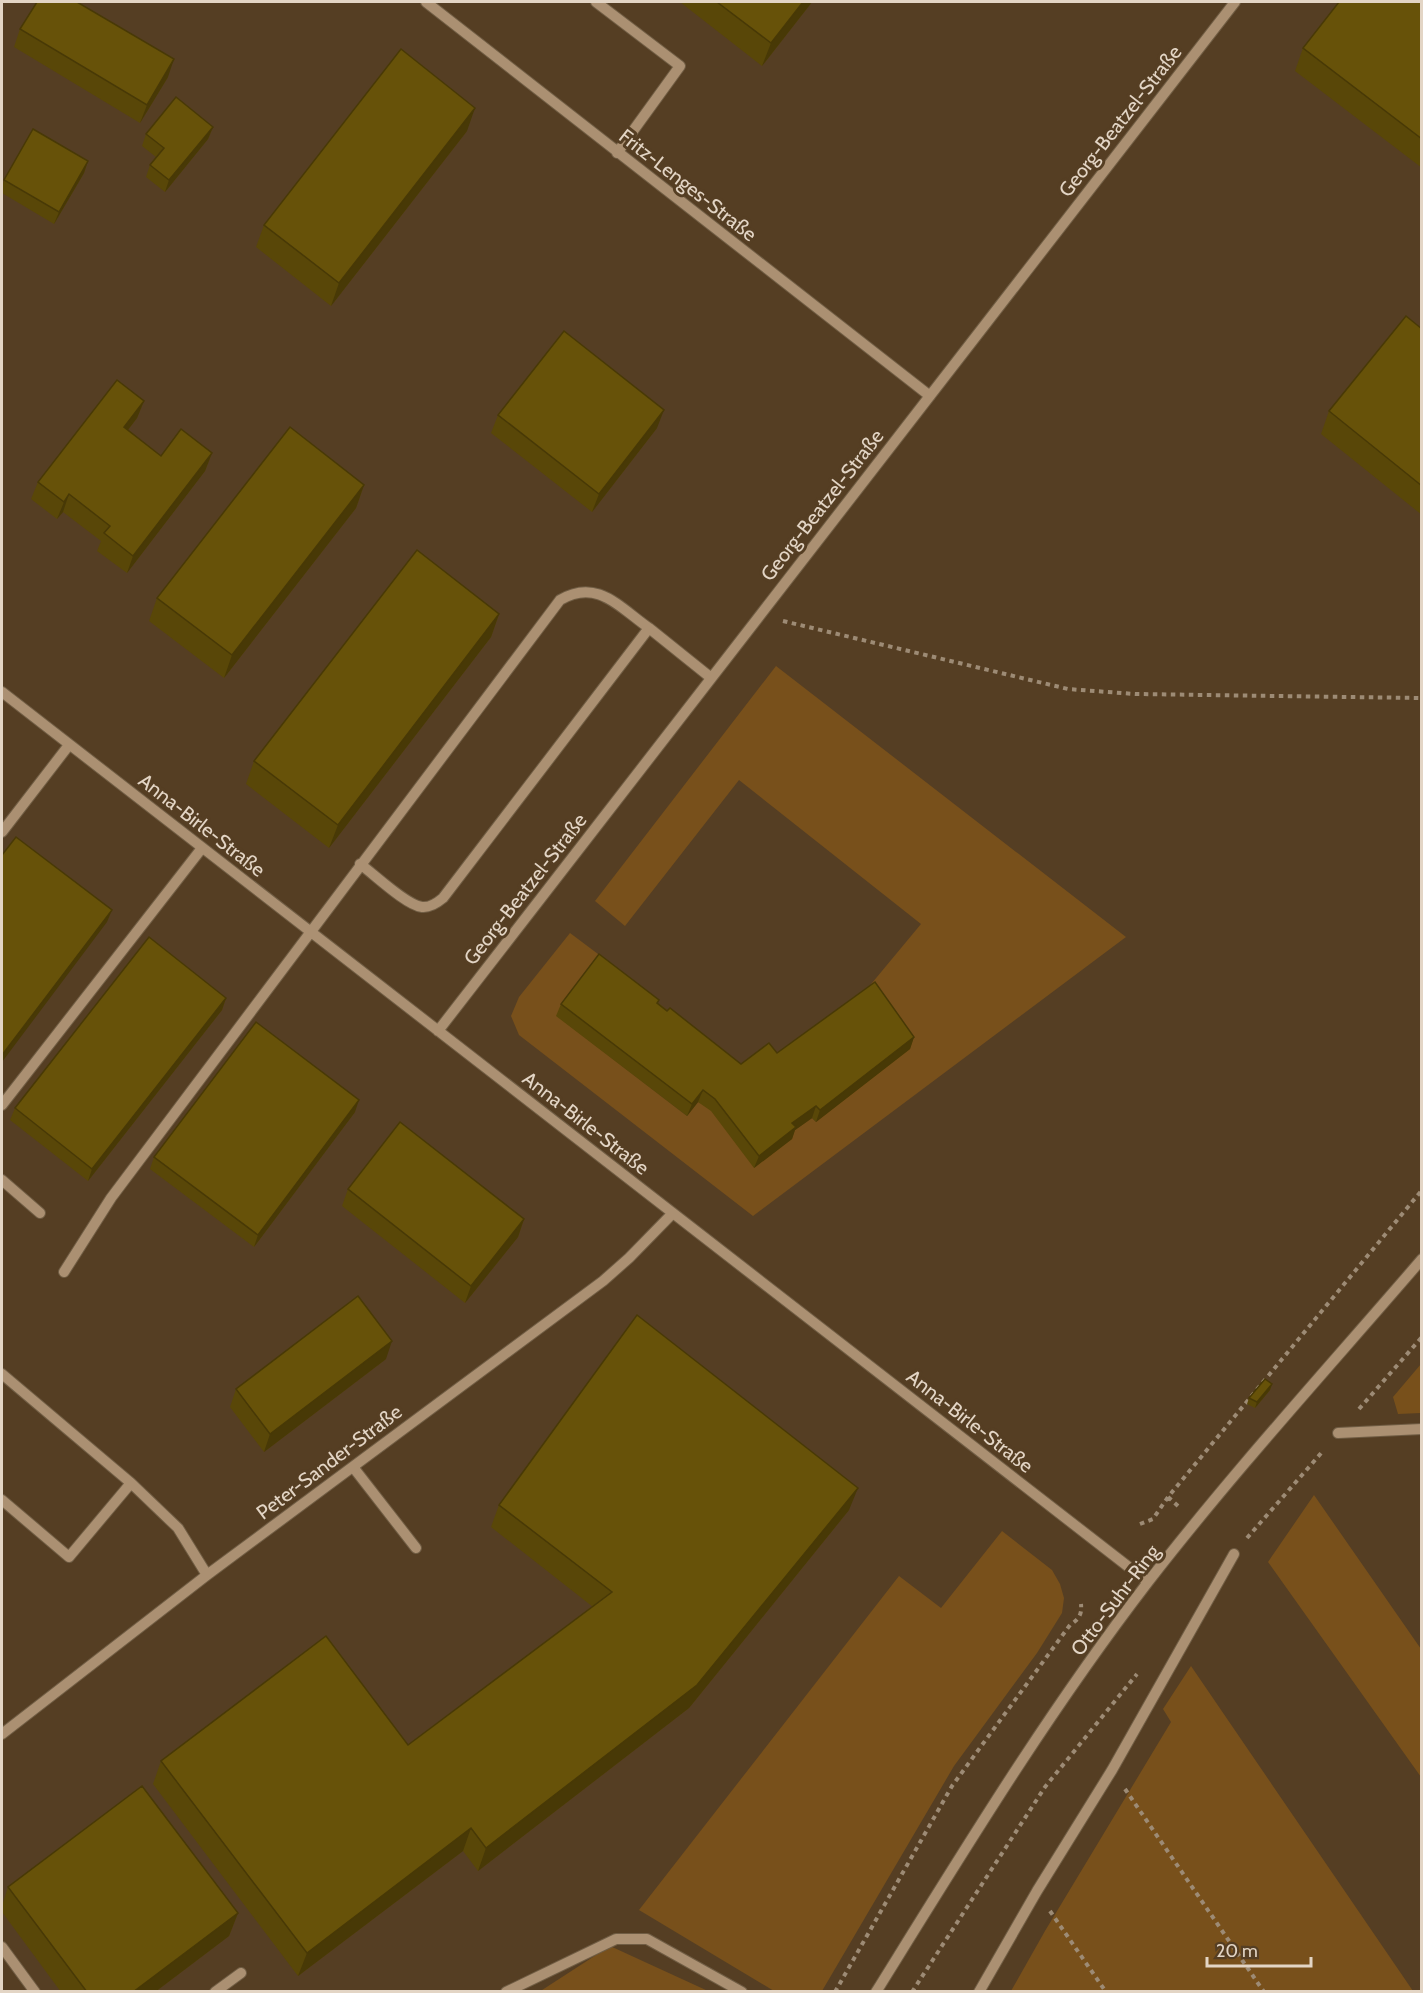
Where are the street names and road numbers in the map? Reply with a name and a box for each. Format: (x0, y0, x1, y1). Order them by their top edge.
street label: Georg-Beatzel-Straße (1053, 41, 1187, 201)
street label: Fritz-Lenges-Straße (614, 124, 762, 246)
street label: Georg-Beatzel-Straße (755, 425, 889, 585)
street label: Anna-Birle-Straße (134, 768, 270, 882)
street label: Georg-Beatzel-Straße (458, 809, 592, 969)
street label: Anna-Birle-Straße (518, 1066, 654, 1180)
street label: Anna-Birle-Straße (902, 1364, 1038, 1478)
street label: Peter-Sander-Straße (252, 1399, 406, 1525)
street label: Otto-Suhr-Ring (1066, 1539, 1165, 1660)

